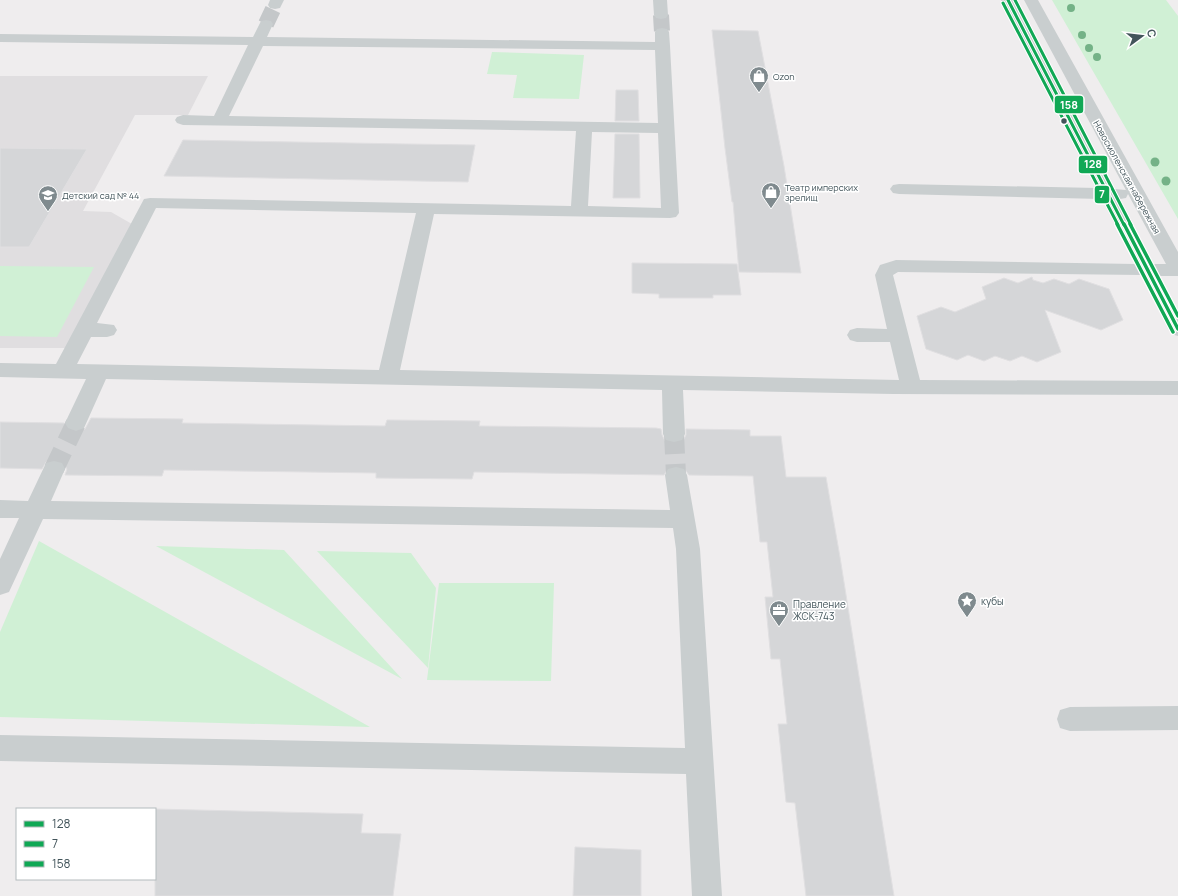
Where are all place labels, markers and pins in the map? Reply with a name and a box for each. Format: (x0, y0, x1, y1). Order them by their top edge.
shop icon: Ozon (748, 65, 770, 93)
place label: Ozon (773, 70, 795, 83)
unlabelled marker (1059, 116, 1069, 126)
shop icon: Театр имперских зрелищ (760, 181, 782, 209)
place label: Театр имперских зрелищ (785, 181, 858, 204)
school or university icon: Детский сад № 44 (37, 184, 59, 212)
place label: Детский сад № 44 (62, 189, 139, 202)
place icon: кубы (956, 590, 978, 618)
place label: кубы (981, 594, 1004, 608)
place label: Правление ЖСК-743 (793, 597, 846, 623)
office icon: Правление ЖСК-743 (768, 599, 790, 627)

